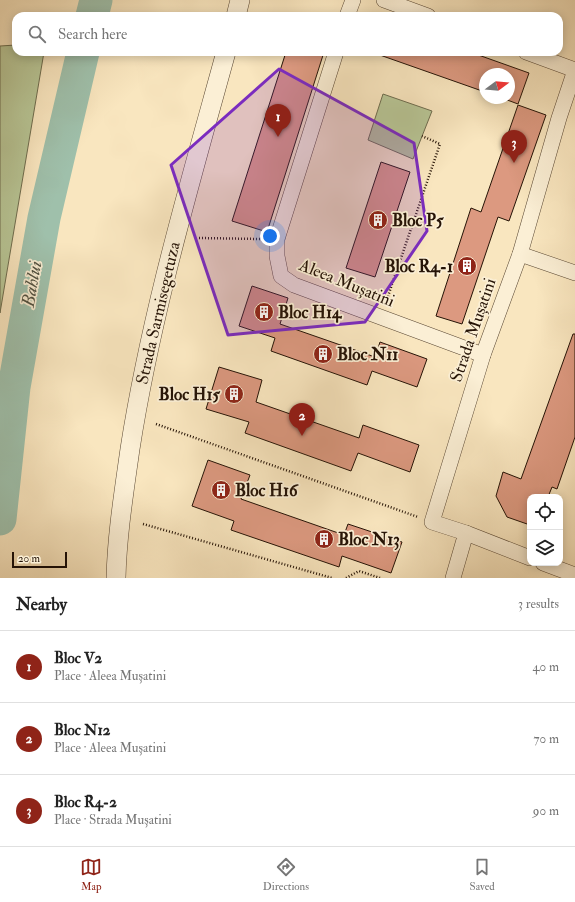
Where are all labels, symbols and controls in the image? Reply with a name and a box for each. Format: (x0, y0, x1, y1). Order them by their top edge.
search box (12, 12, 563, 56)
icon: search (26, 23, 48, 45)
text: Search here (58, 25, 127, 44)
north arrow (479, 68, 515, 104)
pin: 1 (265, 104, 291, 137)
pin: 3 (501, 130, 527, 163)
building icon: Bloc P5 (367, 209, 389, 231)
place label: Bloc P5 (392, 210, 444, 231)
your location (260, 226, 280, 246)
street label: Strada Sarmisegetuza (131, 239, 185, 386)
street label: Aleea Mușatini (295, 254, 398, 312)
building icon: Bloc R4-1 (456, 255, 478, 277)
place label: Bloc R4-1 (384, 256, 453, 277)
water label: Bahlui (17, 259, 47, 310)
street label: Strada Mușatini (445, 275, 501, 385)
building icon: Bloc H14 (253, 301, 275, 323)
place label: Bloc H14 (278, 302, 343, 323)
building icon: Bloc N11 (312, 343, 334, 365)
place label: Bloc N11 (337, 344, 398, 365)
building icon: Bloc H15 (223, 383, 245, 405)
place label: Bloc H15 (159, 384, 221, 405)
pin: 2 (289, 403, 315, 436)
building icon: Bloc H16 (210, 479, 232, 501)
place label: Bloc H16 (235, 480, 299, 501)
map controls (527, 494, 563, 566)
button: locate (527, 494, 563, 530)
building icon: Bloc N13 (313, 528, 335, 550)
place label: Bloc N13 (338, 529, 400, 550)
button: layers (527, 530, 563, 566)
scale bar (12, 550, 67, 569)
text: 20 m (18, 552, 40, 565)
text: Nearby (16, 594, 67, 615)
text: 3 results (518, 596, 559, 612)
text: Bloc V2 (54, 649, 102, 668)
text: 1 (27, 659, 31, 675)
text: 40 m (533, 659, 559, 675)
text: Place · Aleea Mușatini (54, 668, 166, 684)
text: Bloc N12 (54, 721, 110, 740)
text: 2 (26, 731, 32, 747)
text: 70 m (534, 731, 559, 747)
text: Place · Aleea Mușatini (54, 740, 166, 756)
text: Bloc R4-2 (54, 793, 117, 812)
text: 3 (27, 803, 32, 819)
text: 90 m (533, 803, 559, 819)
text: Place · Strada Mușatini (54, 812, 172, 828)
tab: Map (80, 856, 102, 893)
tab: Directions (263, 856, 309, 893)
tab: Saved (470, 856, 495, 893)

